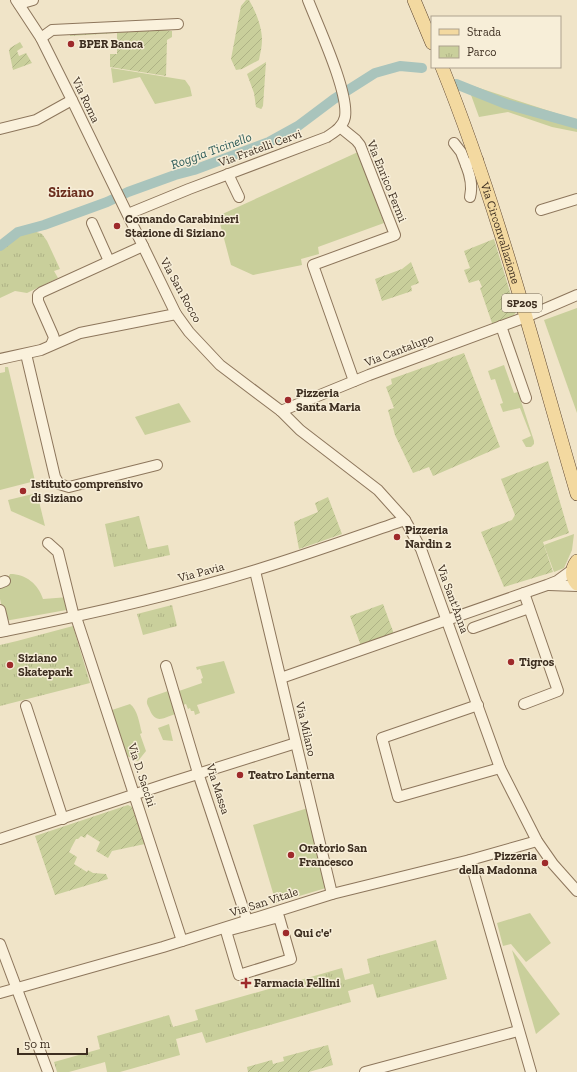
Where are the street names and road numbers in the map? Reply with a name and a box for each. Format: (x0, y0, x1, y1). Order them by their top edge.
street label: Via Roma (69, 74, 103, 125)
street label: Via Fratelli Cervi (216, 126, 304, 170)
street label: Via Enrico Fermi (364, 137, 410, 225)
street label: Via Circonvallazione (477, 179, 523, 286)
street label: Via San Rocco (157, 254, 205, 325)
road number: SP205 (502, 294, 542, 312)
street label: Via Cantalupo (362, 330, 435, 370)
street label: Via Pavia (176, 559, 226, 585)
street label: Via Sant'Anna (434, 562, 472, 635)
street label: Via Milano (293, 699, 319, 758)
street label: Via D. Sacchi (125, 740, 159, 809)
street label: Via Massa (203, 761, 233, 816)
street label: Via San Vitale (227, 884, 300, 920)

